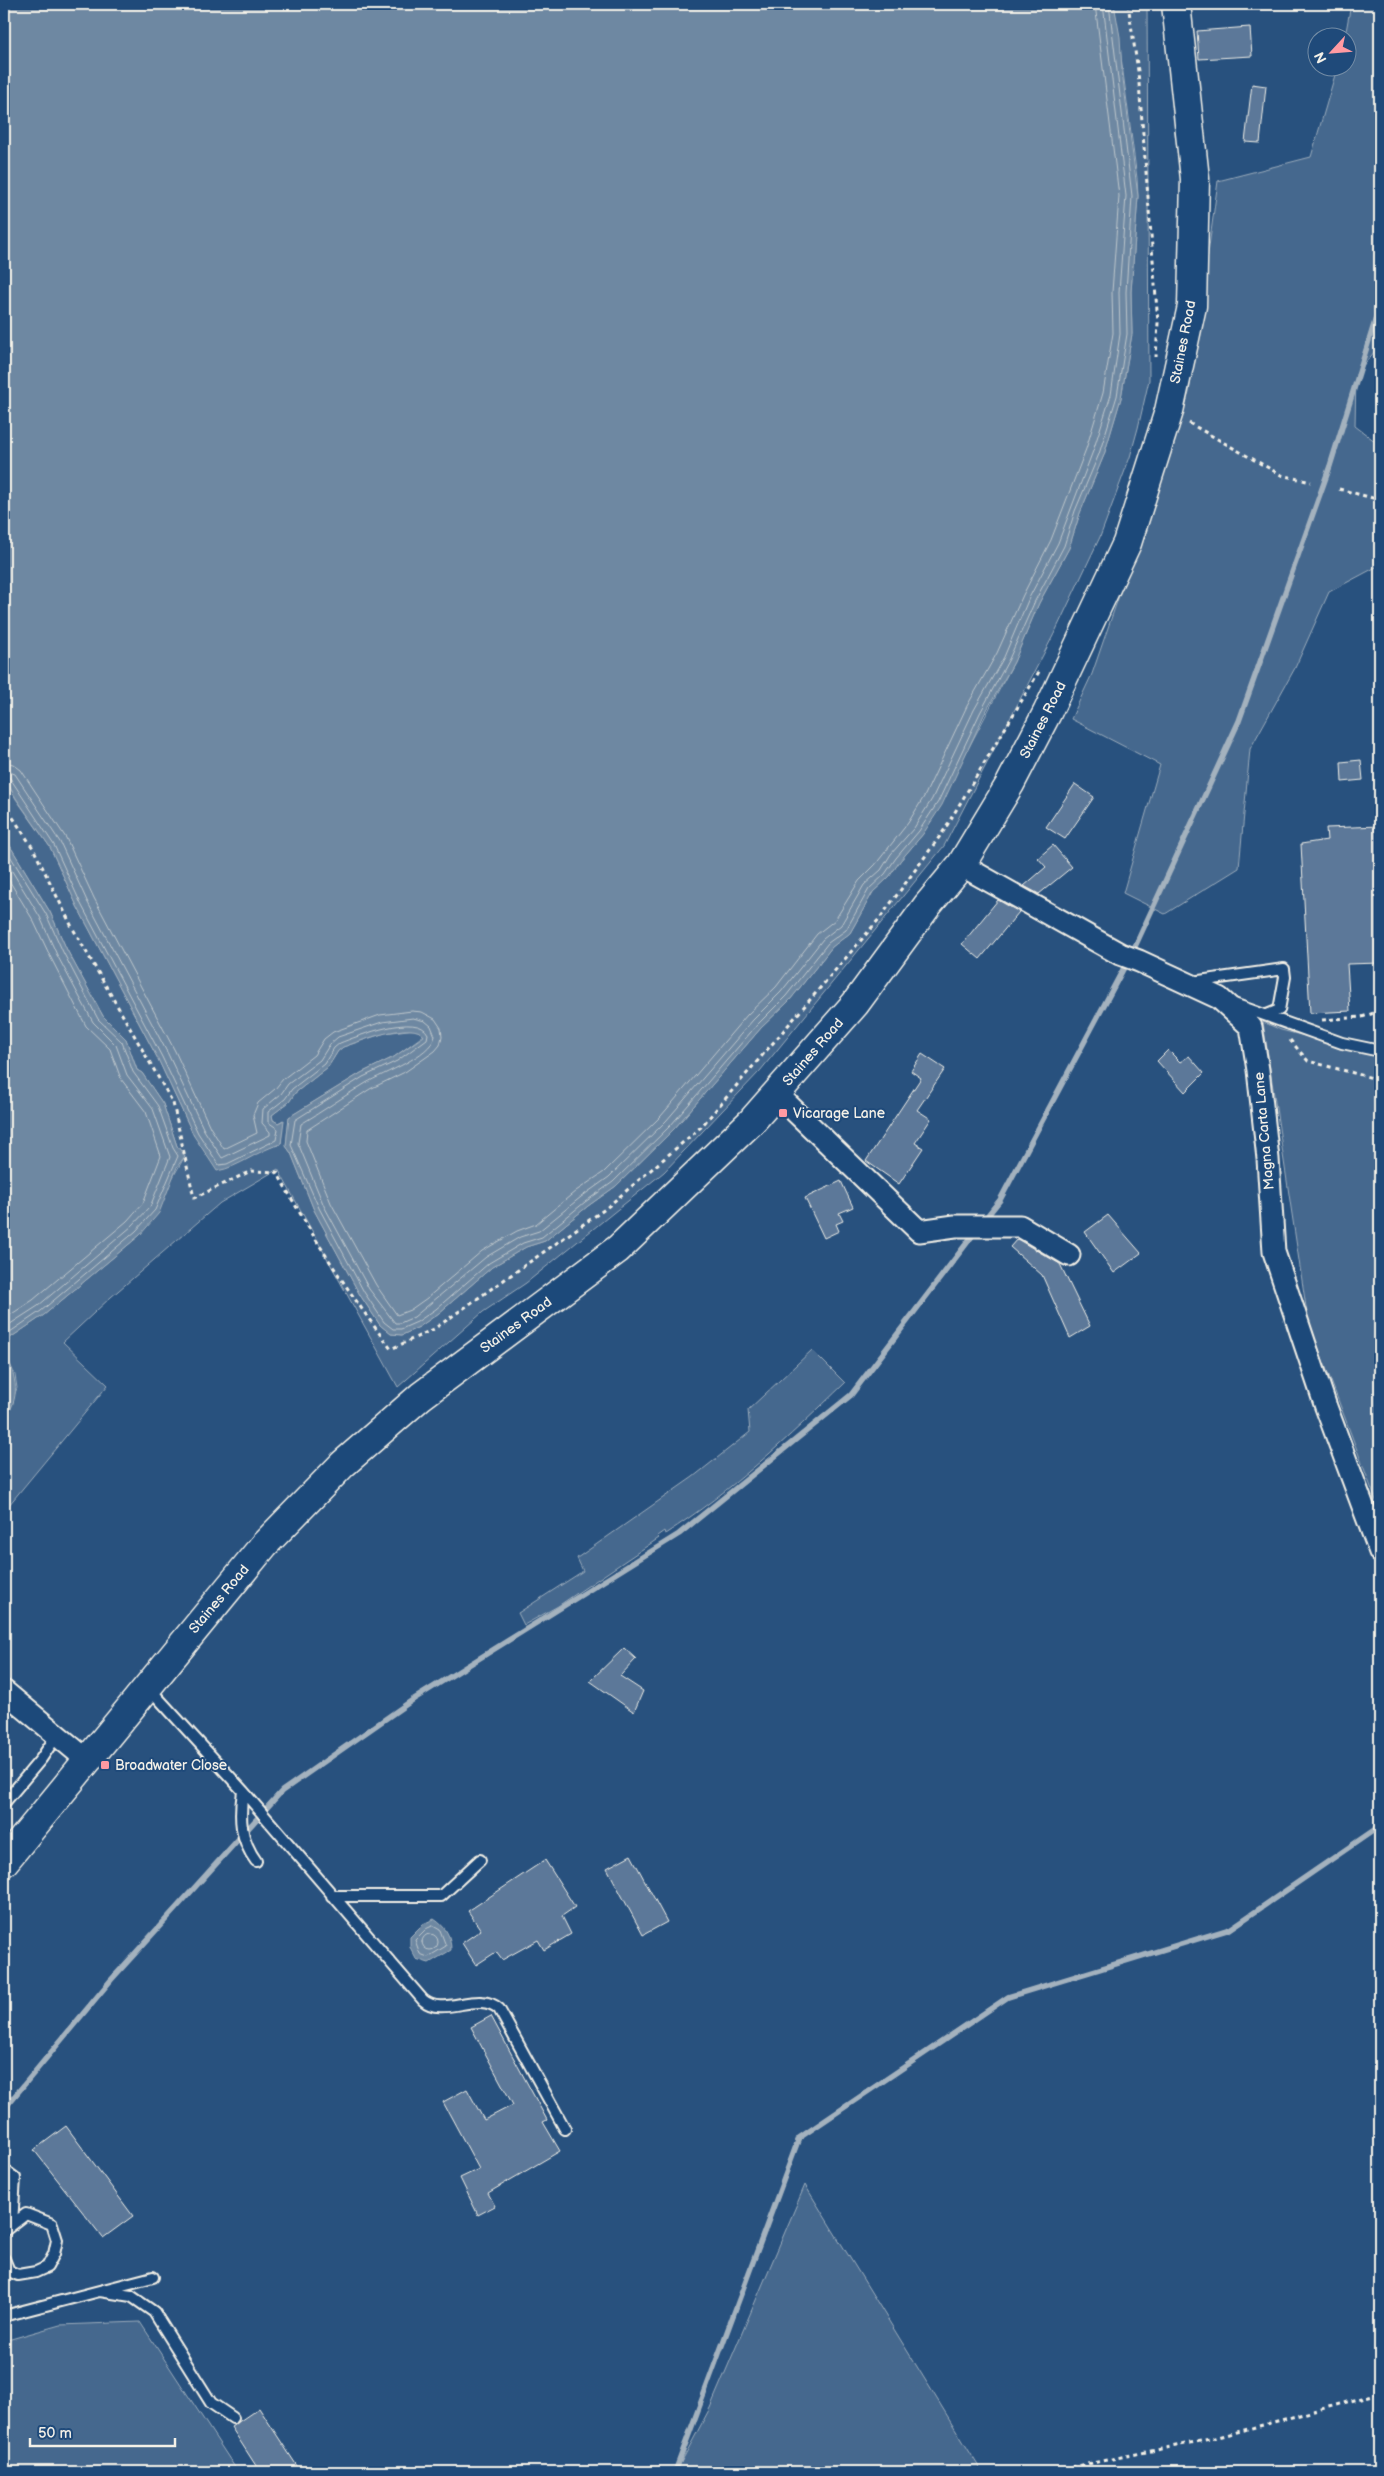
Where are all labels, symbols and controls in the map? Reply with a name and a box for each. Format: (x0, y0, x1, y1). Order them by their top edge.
north arrow (1306, 28, 1356, 78)
text: N (1311, 49, 1331, 66)
street label: Staines Road (1167, 299, 1199, 385)
street label: Staines Road (1016, 679, 1070, 761)
street label: Staines Road (779, 1015, 847, 1089)
street label: Magna Carta Lane (1250, 1071, 1278, 1191)
place label: Vicarage Lane (793, 1105, 885, 1122)
marker: Vicarage Lane (777, 1107, 789, 1119)
street label: Staines Road (477, 1293, 555, 1357)
street label: Staines Road (185, 1561, 253, 1637)
place label: Broadwater Close (115, 1757, 227, 1774)
marker: Broadwater Close (99, 1759, 111, 1771)
scale bar (30, 2416, 175, 2448)
text: 50 m (38, 2424, 72, 2443)

